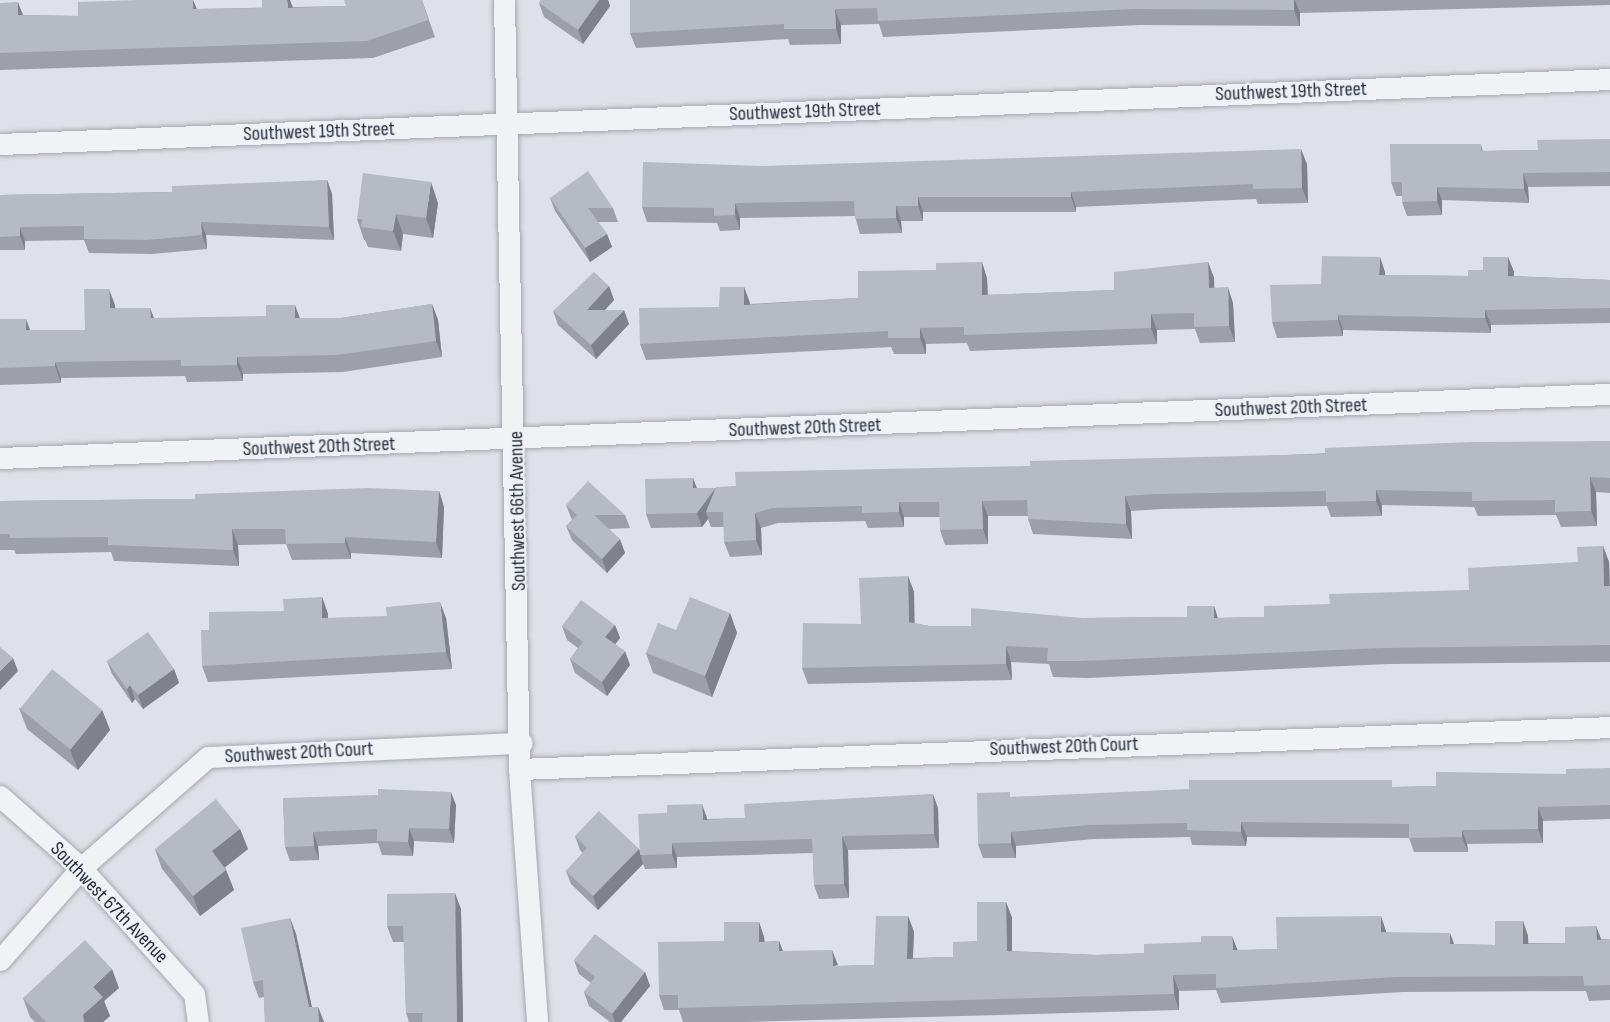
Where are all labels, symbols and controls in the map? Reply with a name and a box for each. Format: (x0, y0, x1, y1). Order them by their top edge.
street label: Southwest 19th Street (1215, 77, 1367, 107)
street label: Southwest 19th Street (729, 97, 881, 127)
street label: Southwest 19th Street (243, 117, 395, 147)
street label: Southwest 20th Street (1214, 393, 1368, 423)
street label: Southwest 20th Street (728, 413, 882, 443)
street label: Southwest 66th Avenue (505, 431, 531, 591)
street label: Southwest 20th Street (242, 432, 396, 462)
street label: Southwest 20th Court (989, 732, 1139, 762)
street label: Southwest 20th Court (224, 737, 374, 769)
street label: Southwest 67th Avenue (45, 837, 173, 969)

